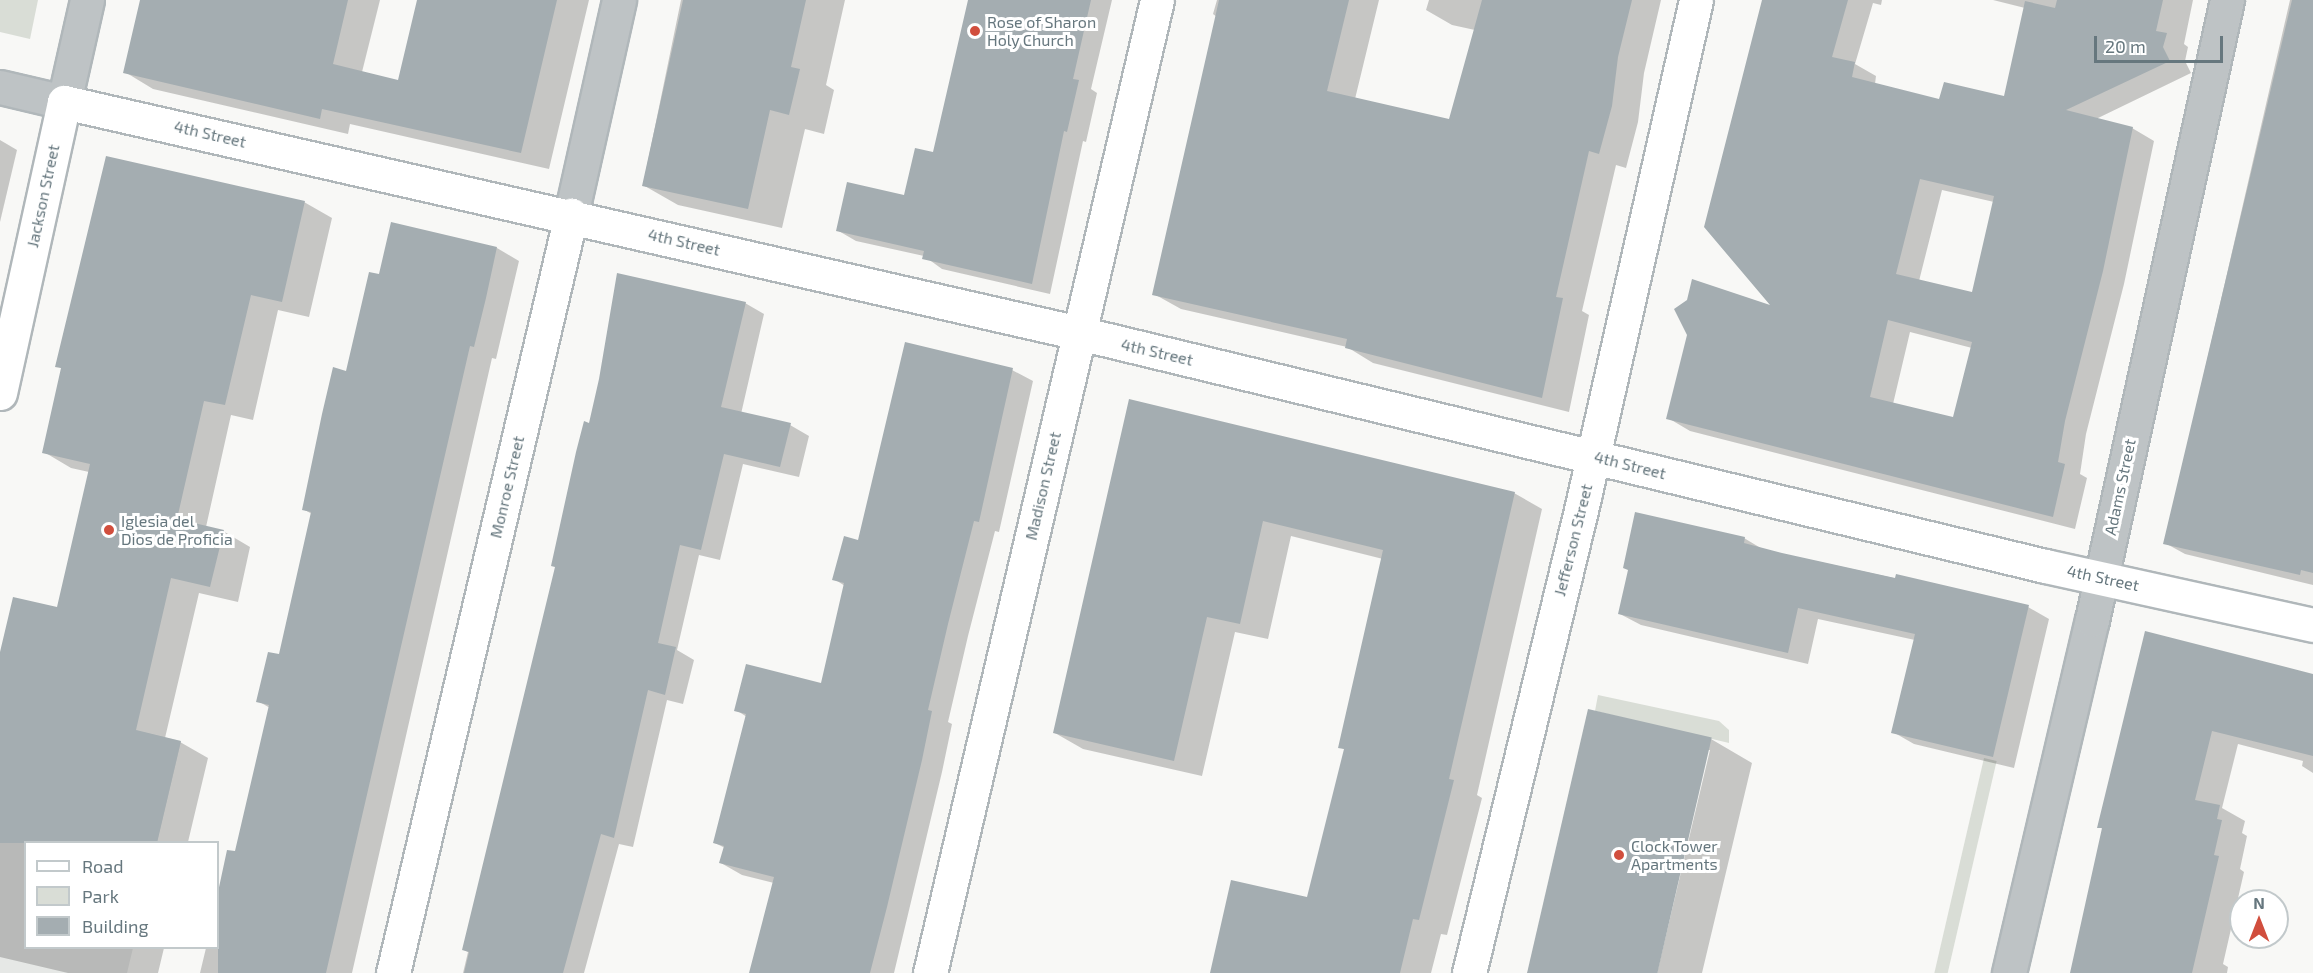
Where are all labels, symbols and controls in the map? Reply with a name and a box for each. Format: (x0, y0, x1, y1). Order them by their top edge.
place label: Rose of Sharon Holy Church (987, 12, 1097, 50)
marker: Rose of Sharon Holy Church (968, 24, 982, 38)
scale bar (2097, 24, 2226, 62)
text: 20 m (2105, 35, 2146, 57)
street label: 4th Street (172, 116, 248, 152)
street label: Jackson Street (23, 143, 63, 249)
street label: 4th Street (646, 224, 722, 260)
street label: 4th Street (1119, 334, 1195, 370)
street label: Madison Street (1021, 430, 1065, 542)
street label: Monroe Street (486, 434, 528, 540)
street label: Adams Street (2100, 437, 2140, 537)
street label: 4th Street (1592, 447, 1668, 483)
street label: Jefferson Street (1550, 482, 1596, 598)
place label: Iglesia del Dios de Proficia (121, 511, 233, 549)
marker: Iglesia del Dios de Proficia (102, 523, 116, 537)
street label: 4th Street (2065, 561, 2141, 595)
place label: Clock Tower Apartments (1631, 836, 1718, 874)
legend (24, 841, 219, 949)
marker: Clock Tower Apartments (1612, 848, 1626, 862)
text: Road (82, 855, 123, 877)
text: Park (82, 885, 119, 907)
north arrow (2229, 889, 2289, 949)
text: N (2253, 893, 2265, 912)
text: Building (82, 915, 149, 937)

